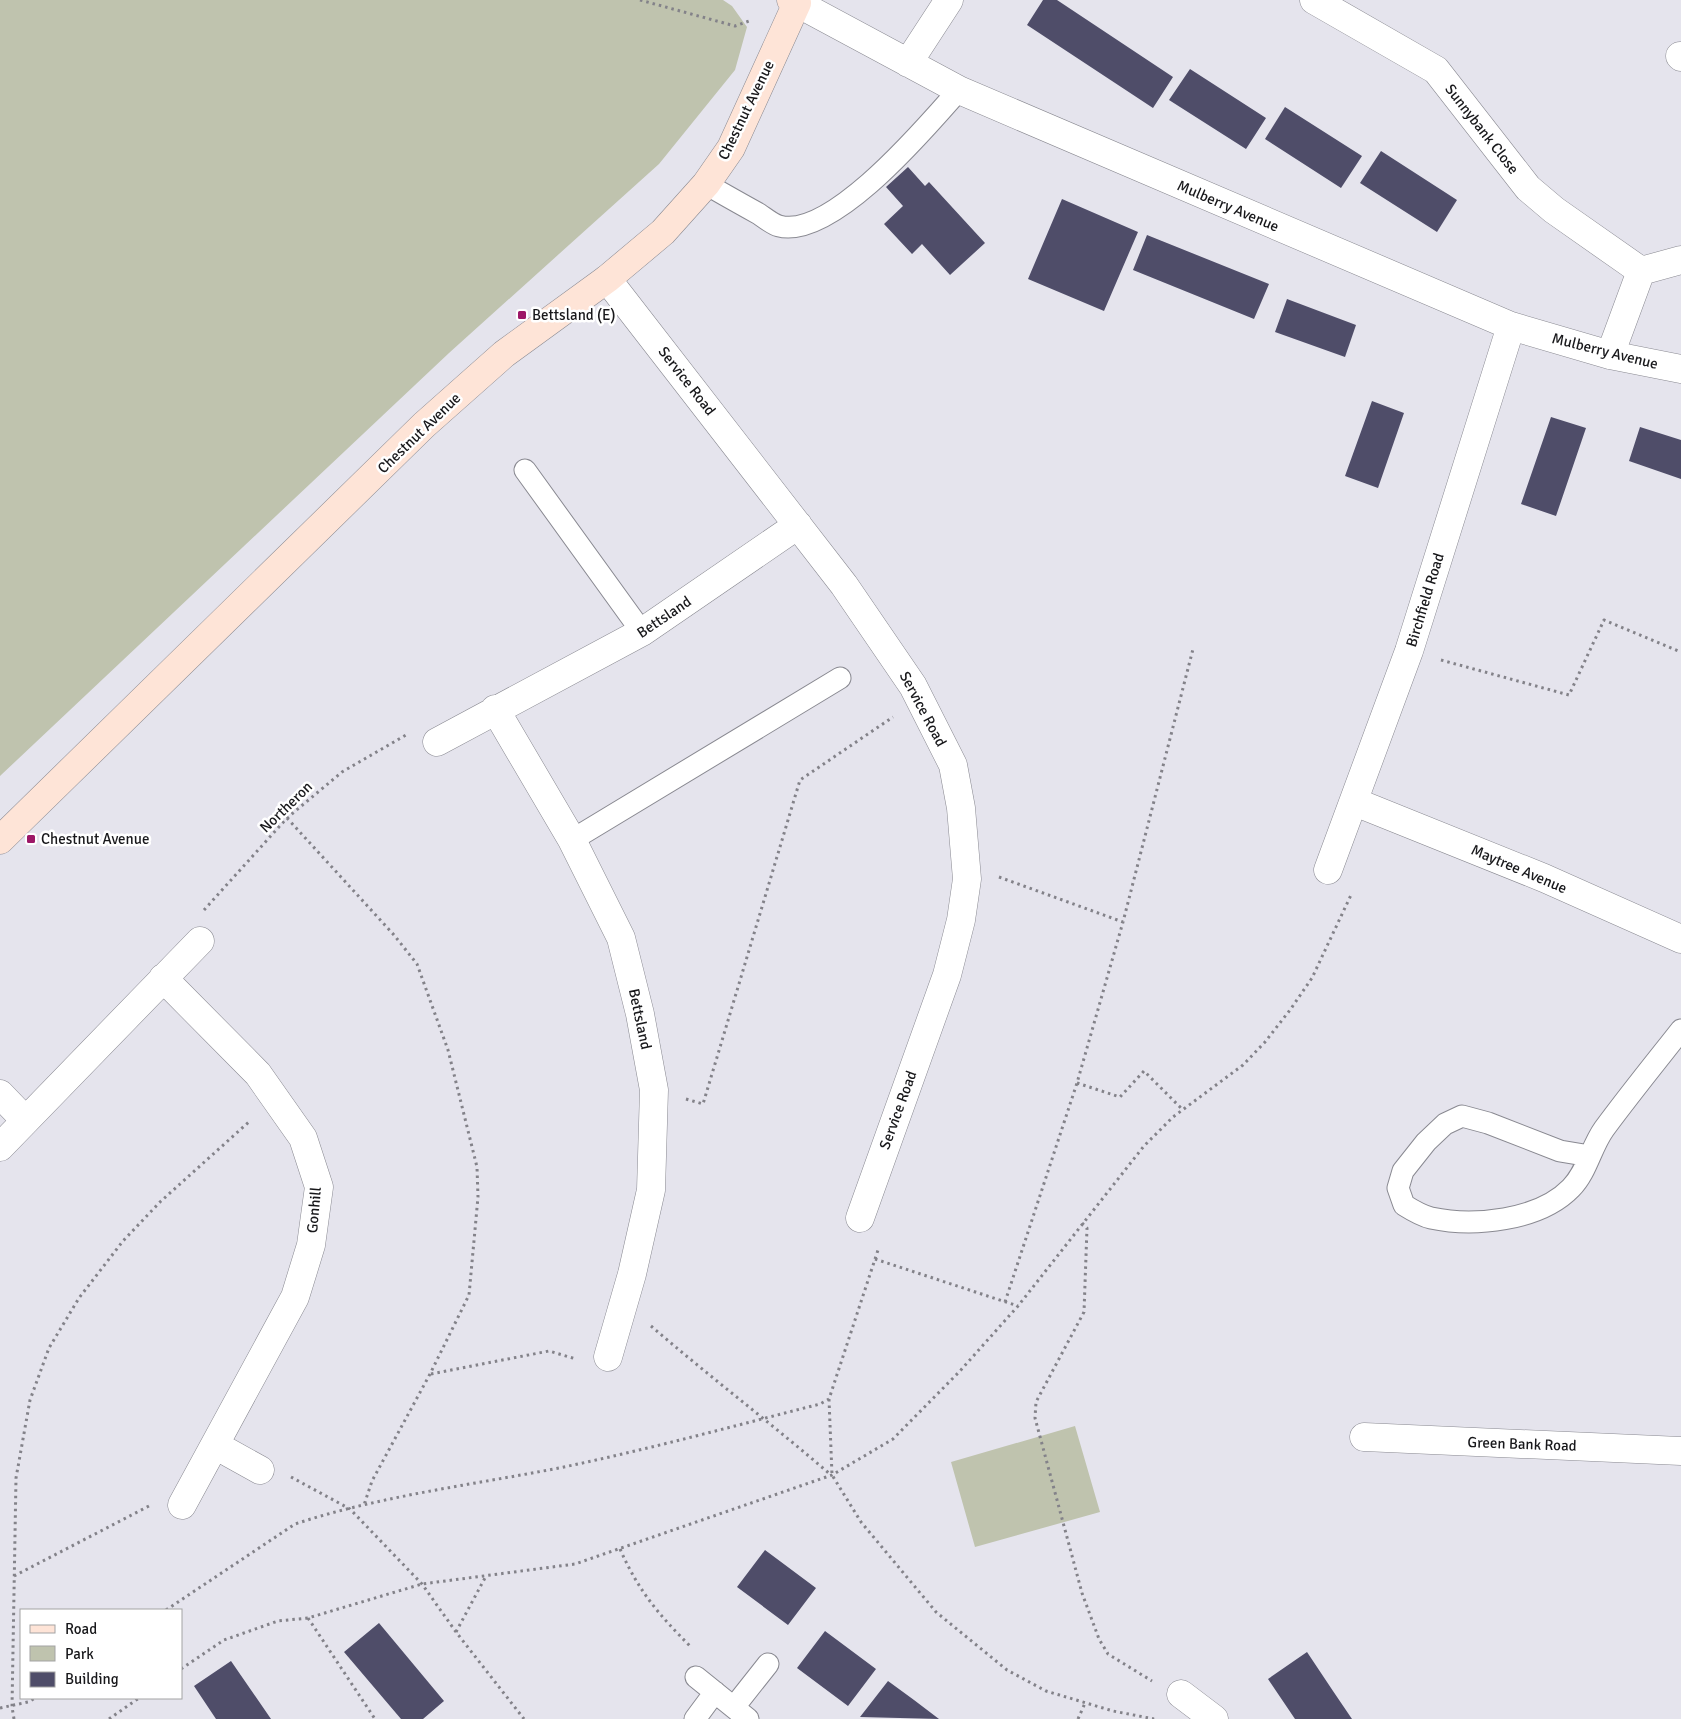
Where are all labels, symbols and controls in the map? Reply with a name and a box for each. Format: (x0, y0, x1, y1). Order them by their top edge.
street label: Chestnut Avenue (714, 57, 778, 163)
street label: Sunnybank Close (1441, 80, 1523, 178)
street label: Mulberry Avenue (1174, 176, 1282, 236)
place label: Bettsland (E) (532, 306, 616, 324)
marker: Bettsland (E) (516, 309, 528, 321)
street label: Mulberry Avenue (1550, 329, 1660, 373)
street label: Service Road (655, 343, 719, 419)
street label: Chestnut Avenue (374, 389, 464, 477)
street label: Birchfield Road (1402, 551, 1448, 649)
street label: Bettsland (633, 592, 695, 642)
street label: Service Road (896, 668, 950, 750)
street label: Northeron (256, 778, 316, 836)
place label: Chestnut Avenue (41, 830, 149, 848)
marker: Chestnut Avenue (25, 833, 37, 845)
street label: Maytree Avenue (1468, 841, 1570, 897)
street label: Bettsland (625, 987, 655, 1051)
street label: Service Road (875, 1068, 921, 1152)
street label: Gonhill (303, 1186, 325, 1234)
street label: Green Bank Road (1467, 1433, 1577, 1455)
legend (20, 1609, 182, 1699)
text: Road (65, 1620, 97, 1638)
text: Park (65, 1645, 94, 1663)
text: Building (65, 1670, 119, 1688)

